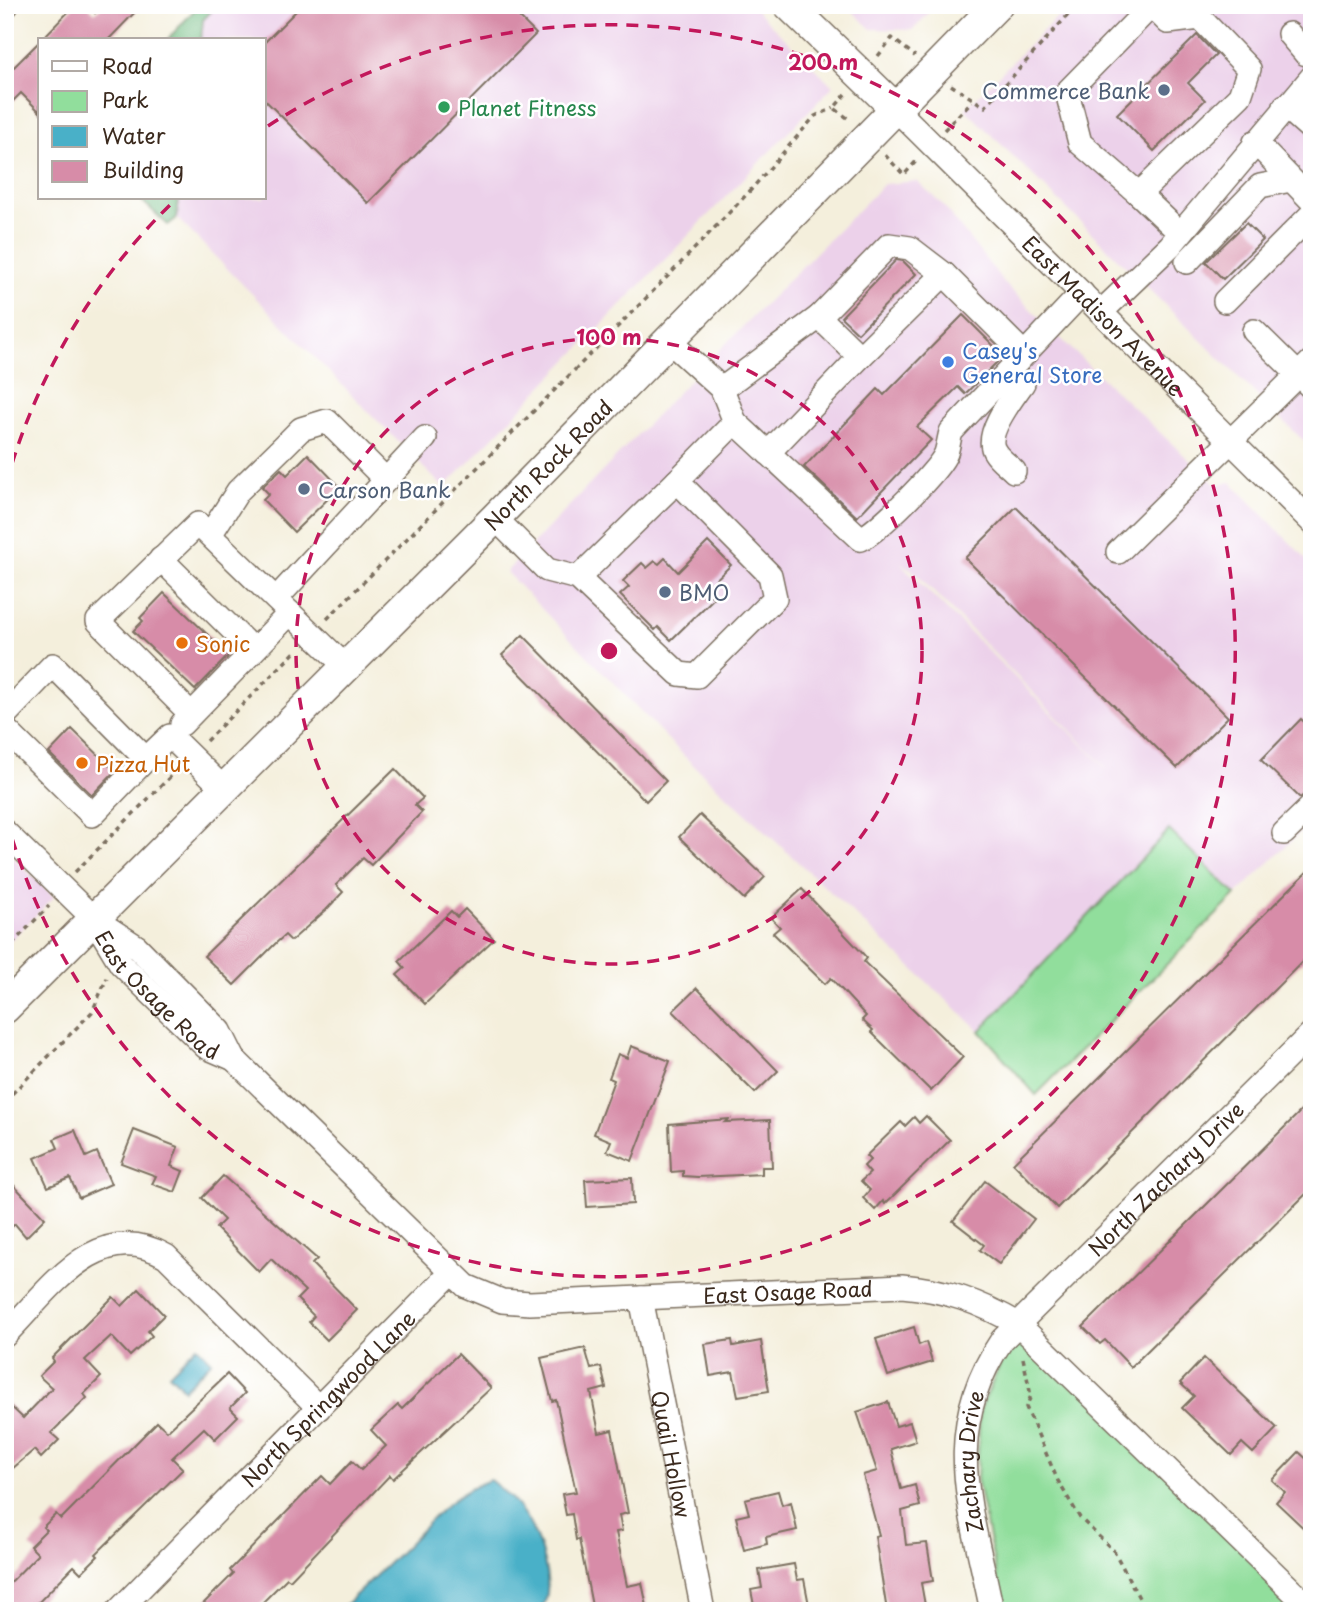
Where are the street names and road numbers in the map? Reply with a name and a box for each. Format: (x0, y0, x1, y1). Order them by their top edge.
street label: East Madison Avenue (1015, 227, 1192, 403)
street label: North Rock Road (476, 391, 619, 537)
street label: East Osage Road (88, 924, 225, 1067)
street label: North Zachary Drive (1080, 1094, 1251, 1263)
street label: East Osage Road (702, 1271, 873, 1311)
street label: North Springwood Lane (233, 1302, 422, 1494)
street label: Zachary Drive (949, 1386, 991, 1536)
street label: Quail Hollow (644, 1388, 700, 1520)

